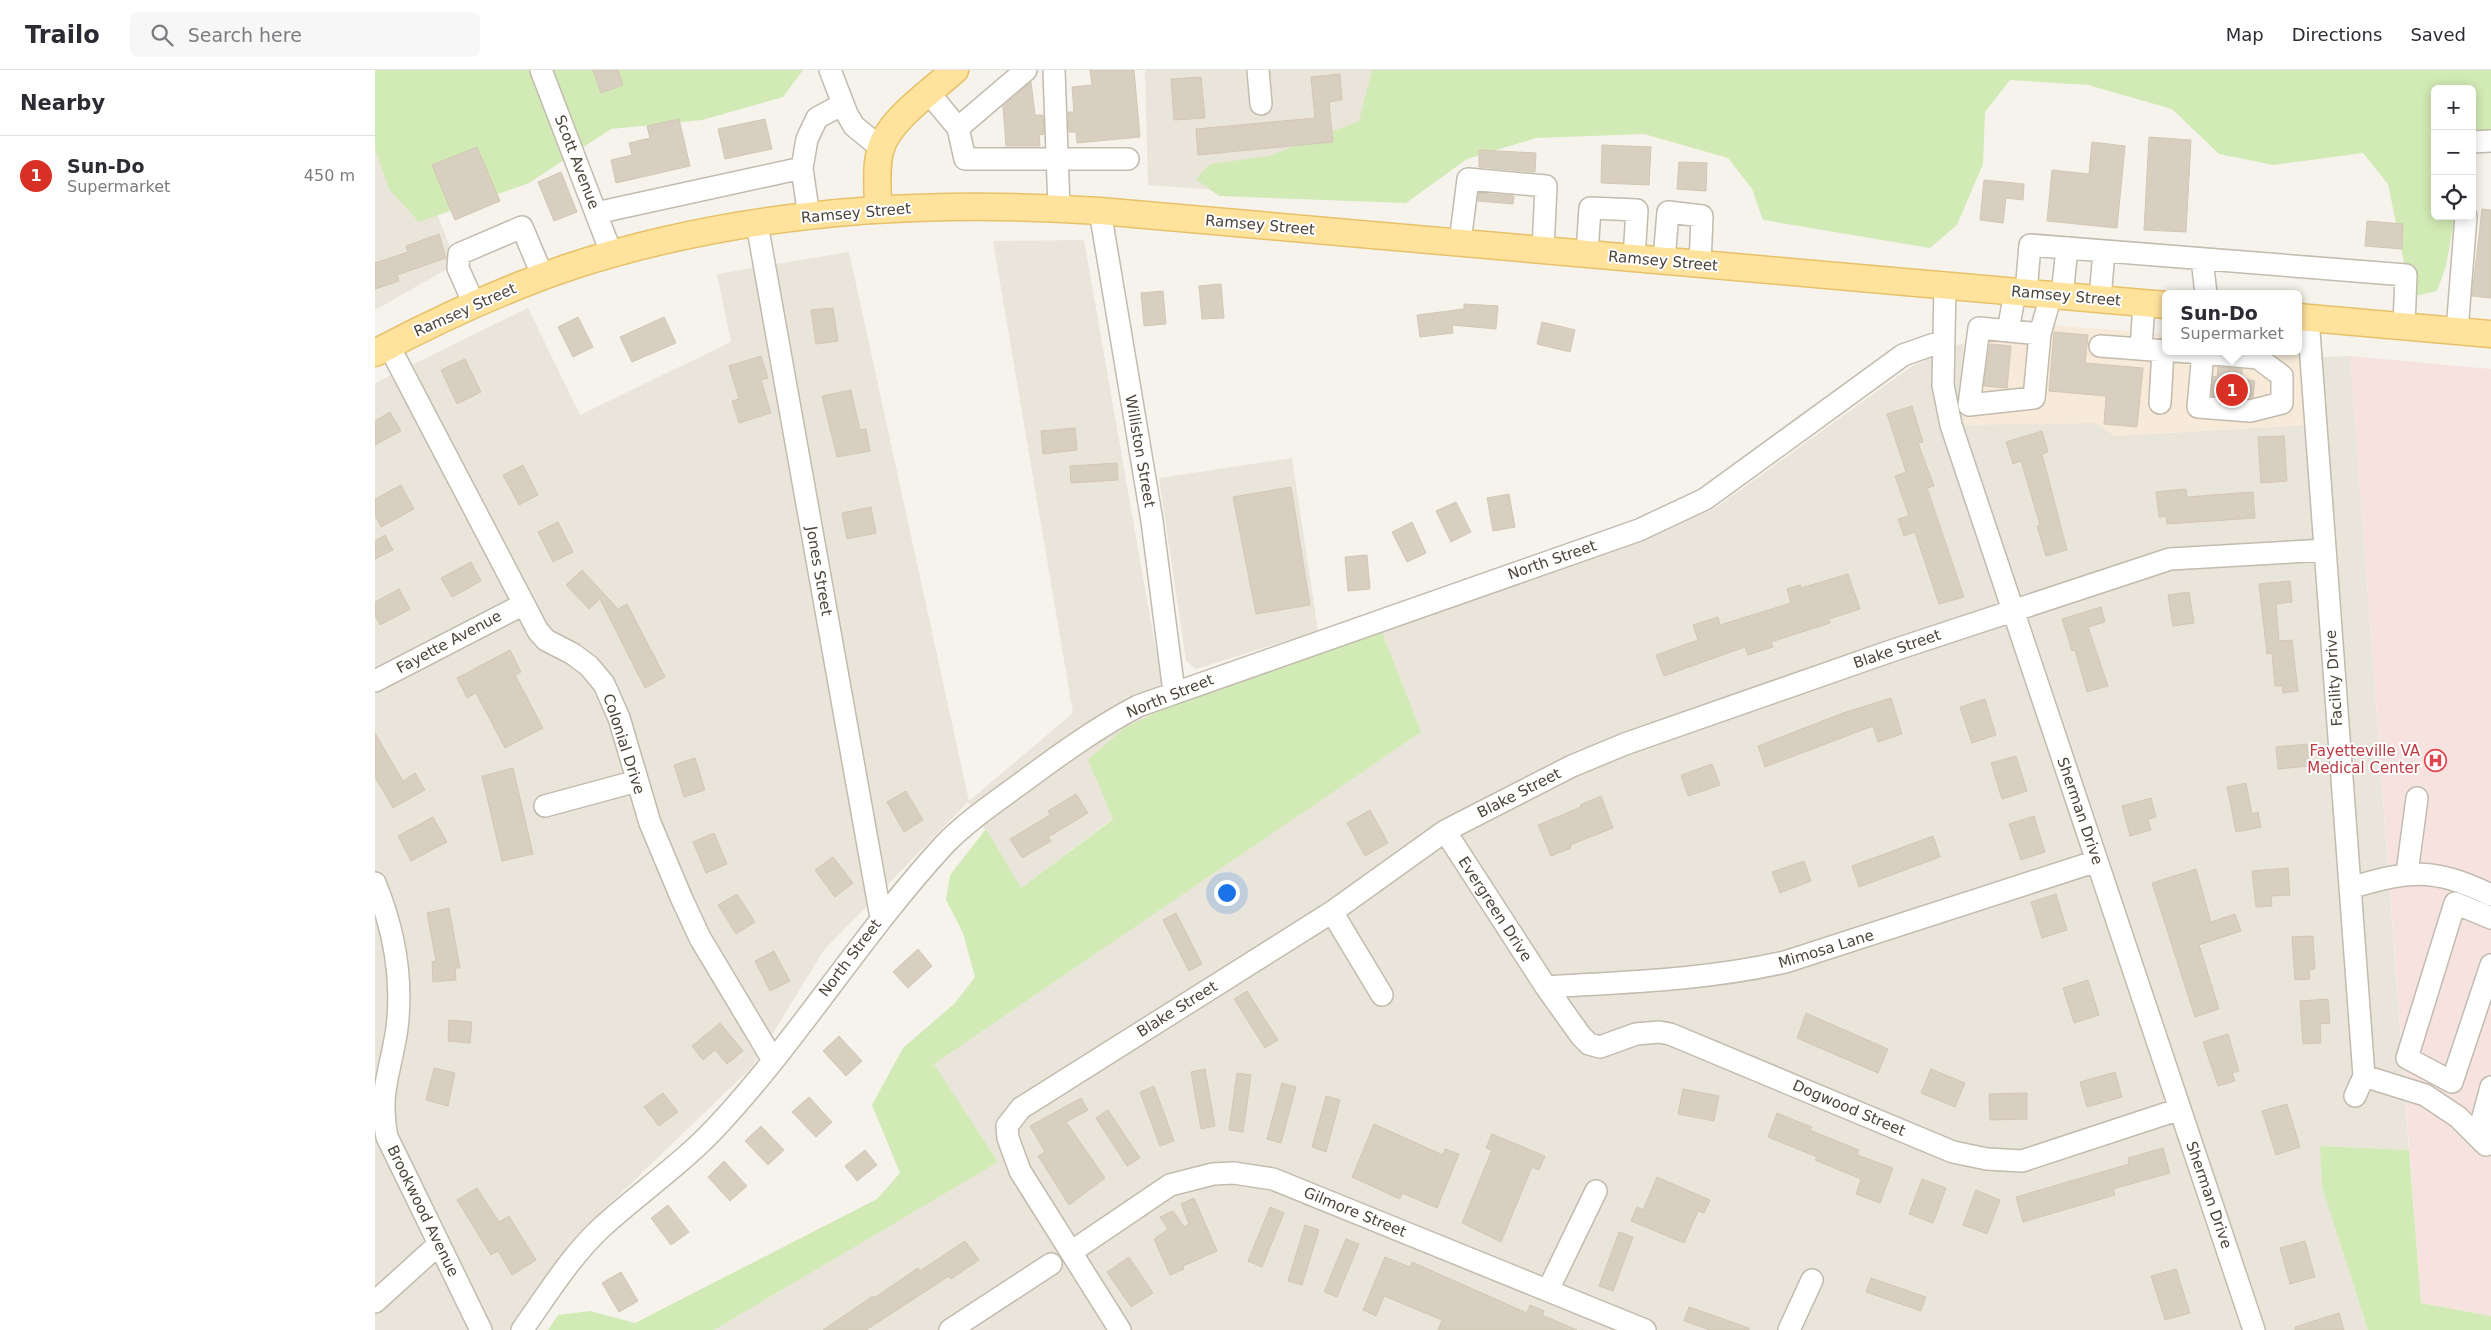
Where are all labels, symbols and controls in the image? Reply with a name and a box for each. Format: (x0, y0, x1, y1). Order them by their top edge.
search box (130, 12, 480, 57)
text: Trailo (25, 21, 100, 49)
icon: search (148, 21, 176, 49)
text: Search here (188, 24, 302, 46)
text: Map (2226, 24, 2264, 45)
text: Directions (2292, 24, 2382, 45)
text: Saved (2410, 24, 2466, 45)
map controls (2431, 85, 2476, 220)
button: + (2431, 85, 2476, 130)
text: Nearby (20, 91, 105, 115)
street label: Scott Avenue (551, 112, 603, 212)
button: − (2431, 130, 2476, 175)
text: Sun-Do (67, 155, 144, 177)
text: 1 (30, 166, 42, 185)
text: 450 m (304, 166, 355, 185)
button: locate (2431, 175, 2476, 220)
text: Supermarket (67, 177, 170, 196)
street label: Ramsey Street (800, 199, 912, 227)
street label: Ramsey Street (1204, 211, 1316, 239)
street label: Ramsey Street (1607, 247, 1719, 275)
street label: Ramsey Street (411, 279, 519, 341)
street label: Ramsey Street (2010, 282, 2122, 310)
popup (2162, 290, 2302, 355)
text: Sun-Do (2180, 302, 2258, 324)
text: Supermarket (2180, 324, 2284, 343)
pin: 1 (2216, 371, 2248, 409)
street label: Williston Street (1121, 393, 1159, 509)
street label: Jones Street (802, 524, 836, 617)
street label: North Street (1505, 536, 1599, 584)
street label: Fayette Avenue (394, 607, 504, 677)
street label: Blake Street (1851, 626, 1943, 672)
street label: Facility Drive (2322, 629, 2346, 727)
street label: North Street (1124, 670, 1216, 722)
street label: Colonial Drive (599, 691, 649, 797)
place label: Fayetteville VA Medical Center (2307, 742, 2421, 777)
hospital icon: Fayetteville VA Medical Center (2424, 748, 2448, 772)
street label: Sherman Drive (2053, 755, 2107, 867)
street label: Blake Street (1474, 764, 1564, 822)
street label: Evergreen Drive (1454, 853, 1536, 965)
your location (1214, 880, 1240, 906)
street label: North Street (815, 916, 885, 1000)
street label: Mimosa Lane (1776, 926, 1876, 972)
street label: Blake Street (1133, 977, 1221, 1041)
street label: Dogwood Street (1790, 1076, 1908, 1140)
street label: Sherman Drive (2182, 1139, 2236, 1251)
street label: Brookwood Avenue (383, 1142, 463, 1280)
street label: Gilmore Street (1301, 1183, 1409, 1241)

